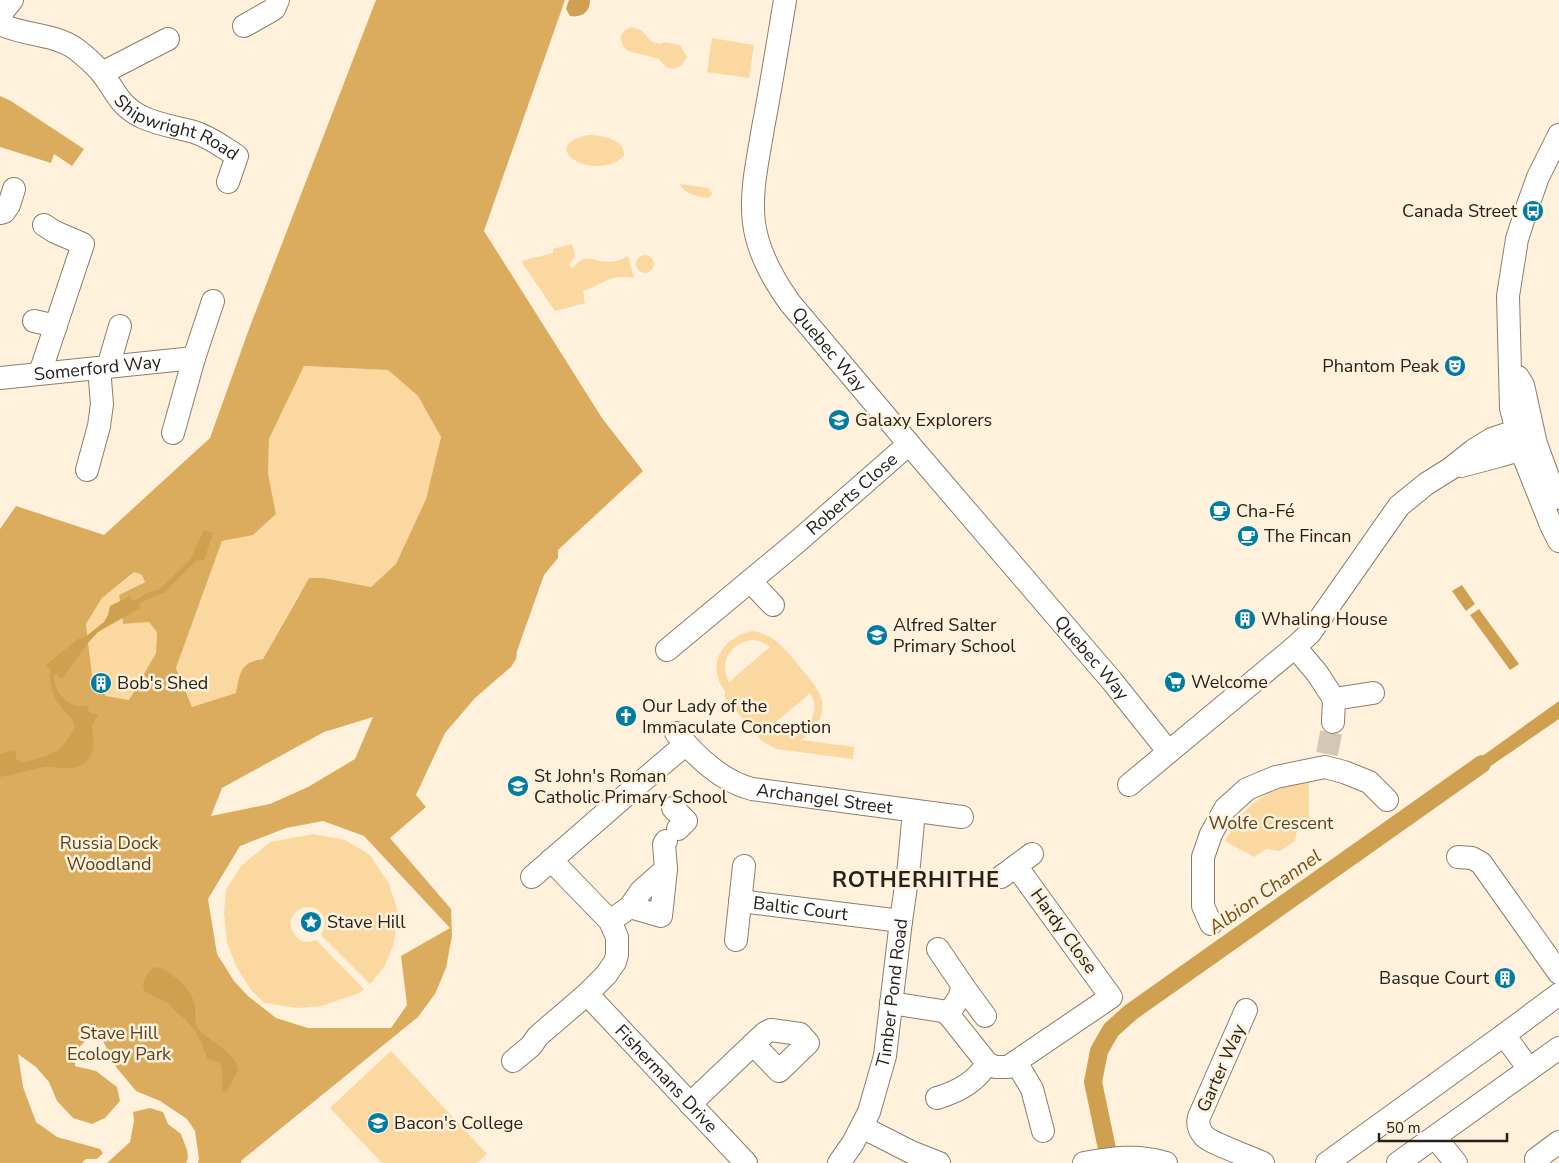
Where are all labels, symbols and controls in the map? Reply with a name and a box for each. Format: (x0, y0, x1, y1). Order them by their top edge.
street label: Shipwright Road (108, 89, 243, 166)
place label: Canada Street (1402, 199, 1518, 223)
bus stop icon: Canada Street (1521, 199, 1545, 223)
street label: Quebec Way (786, 302, 872, 398)
street label: Somerford Way (33, 349, 163, 386)
place label: Phantom Peak (1322, 354, 1440, 378)
theatre icon: Phantom Peak (1443, 354, 1467, 378)
school or university icon: Galaxy Explorers (827, 408, 851, 432)
place label: Galaxy Explorers (855, 408, 992, 432)
street label: Roberts Close (801, 447, 903, 541)
cafe icon: Cha-Fé (1208, 499, 1232, 523)
place label: Cha-Fé (1236, 499, 1295, 523)
cafe icon: The Fincan (1236, 524, 1260, 548)
place label: The Fincan (1264, 524, 1352, 548)
building icon: Whaling House (1233, 607, 1257, 631)
place label: Whaling House (1261, 607, 1388, 631)
street label: Quebec Way (1049, 610, 1135, 706)
place label: Alfred Salter Primary School (893, 613, 1016, 658)
school or university icon: Alfred Salter Primary School (865, 623, 889, 647)
supermarket icon: Welcome (1163, 670, 1187, 694)
place label: Welcome (1191, 670, 1268, 694)
building icon: Bob's Shed (89, 671, 113, 695)
place label: Bob's Shed (117, 671, 208, 695)
place label: Our Lady of the Immaculate Conception (642, 694, 831, 739)
church icon: Our Lady of the Immaculate Conception (614, 704, 638, 728)
place label: St John's Roman Catholic Primary School (534, 764, 728, 809)
school or university icon: St John's Roman Catholic Primary School (506, 774, 530, 798)
street label: Archangel Street (755, 778, 895, 820)
park label: Wolfe Crescent (1209, 811, 1334, 835)
park label: Russia Dock Woodland (60, 831, 159, 876)
water label: Albion Channel (1203, 843, 1327, 941)
district label: ROTHERHITHE (832, 865, 1000, 895)
street label: Hardy Close (1025, 884, 1103, 978)
street label: Baltic Court (752, 891, 850, 926)
place icon: Stave Hill (299, 910, 323, 934)
place label: Stave Hill (327, 910, 406, 934)
street label: Timber Pond Road (870, 917, 913, 1070)
place label: Basque Court (1379, 966, 1490, 990)
building icon: Basque Court (1493, 966, 1517, 990)
street label: Fishermans Drive (610, 1019, 723, 1138)
street label: Garter Way (1191, 1020, 1251, 1116)
park label: Stave Hill Ecology Park (67, 1021, 172, 1066)
scale bar (1379, 1110, 1506, 1142)
school or university icon: Bacon's College (366, 1111, 390, 1135)
place label: Bacon's College (394, 1111, 523, 1135)
text: 50 m (1386, 1118, 1421, 1138)

